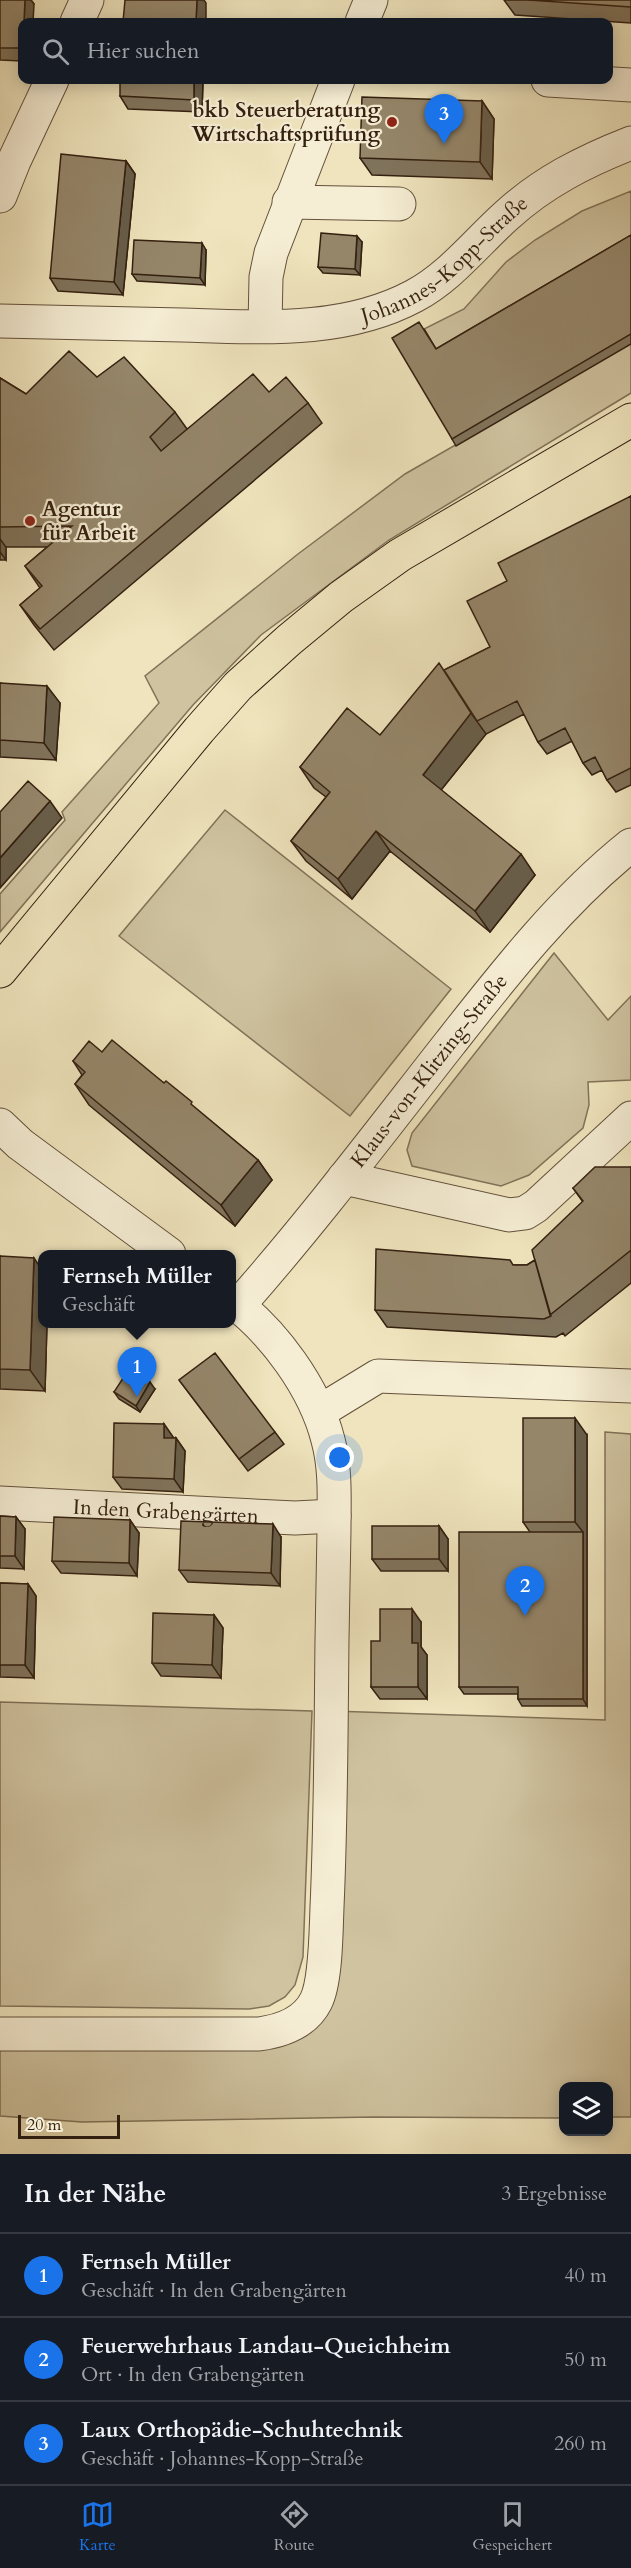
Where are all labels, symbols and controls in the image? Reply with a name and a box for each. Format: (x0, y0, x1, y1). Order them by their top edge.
search box (18, 18, 613, 84)
icon: search (39, 35, 72, 68)
text: Hier suchen (87, 36, 200, 66)
pin: 3 (424, 94, 464, 144)
place label: bkb Steuerberatung Wirtschaftsprüfung (191, 96, 380, 149)
marker: bkb Steuerberatung Wirtschaftsprüfung (385, 115, 399, 129)
street label: Johannes-Kopp-Straße (355, 189, 534, 331)
place label: Agentur für Arbeit (42, 495, 136, 548)
marker: Agentur für Arbeit (23, 514, 37, 528)
street label: Klaus-von-Klitzing-Straße (344, 968, 514, 1174)
popup (38, 1250, 236, 1328)
text: Fernseh Müller (62, 1261, 212, 1291)
text: Geschäft (62, 1291, 135, 1318)
pin: 1 (118, 1348, 156, 1397)
your location (325, 1443, 354, 1472)
street label: In den Grabengärten (72, 1492, 259, 1531)
pin: 2 (506, 1566, 544, 1616)
map controls (559, 2082, 613, 2136)
button: layers (559, 2082, 613, 2136)
scale bar (18, 2112, 120, 2140)
text: 20 m (27, 2114, 61, 2136)
text: In der Nähe (24, 2176, 166, 2211)
text: 3 Ergebnisse (501, 2180, 607, 2207)
text: Fernseh Müller (81, 2247, 231, 2277)
text: 1 (38, 2262, 49, 2289)
text: 40 m (564, 2262, 607, 2289)
text: Geschäft · In den Grabengärten (81, 2277, 347, 2304)
text: Feuerwehrhaus Landau-Queichheim (81, 2331, 451, 2361)
text: 2 (38, 2346, 49, 2373)
text: 50 m (564, 2346, 607, 2373)
text: Ort · In den Grabengärten (81, 2361, 305, 2388)
text: Laux Orthopädie-Schuhtechnik (81, 2415, 403, 2445)
text: 3 (38, 2430, 49, 2457)
text: 260 m (554, 2430, 607, 2457)
text: Geschäft · Johannes-Kopp-Straße (81, 2445, 364, 2472)
tab: Karte (79, 2498, 116, 2556)
tab: Route (274, 2498, 315, 2556)
tab: Gespeichert (472, 2498, 552, 2556)

